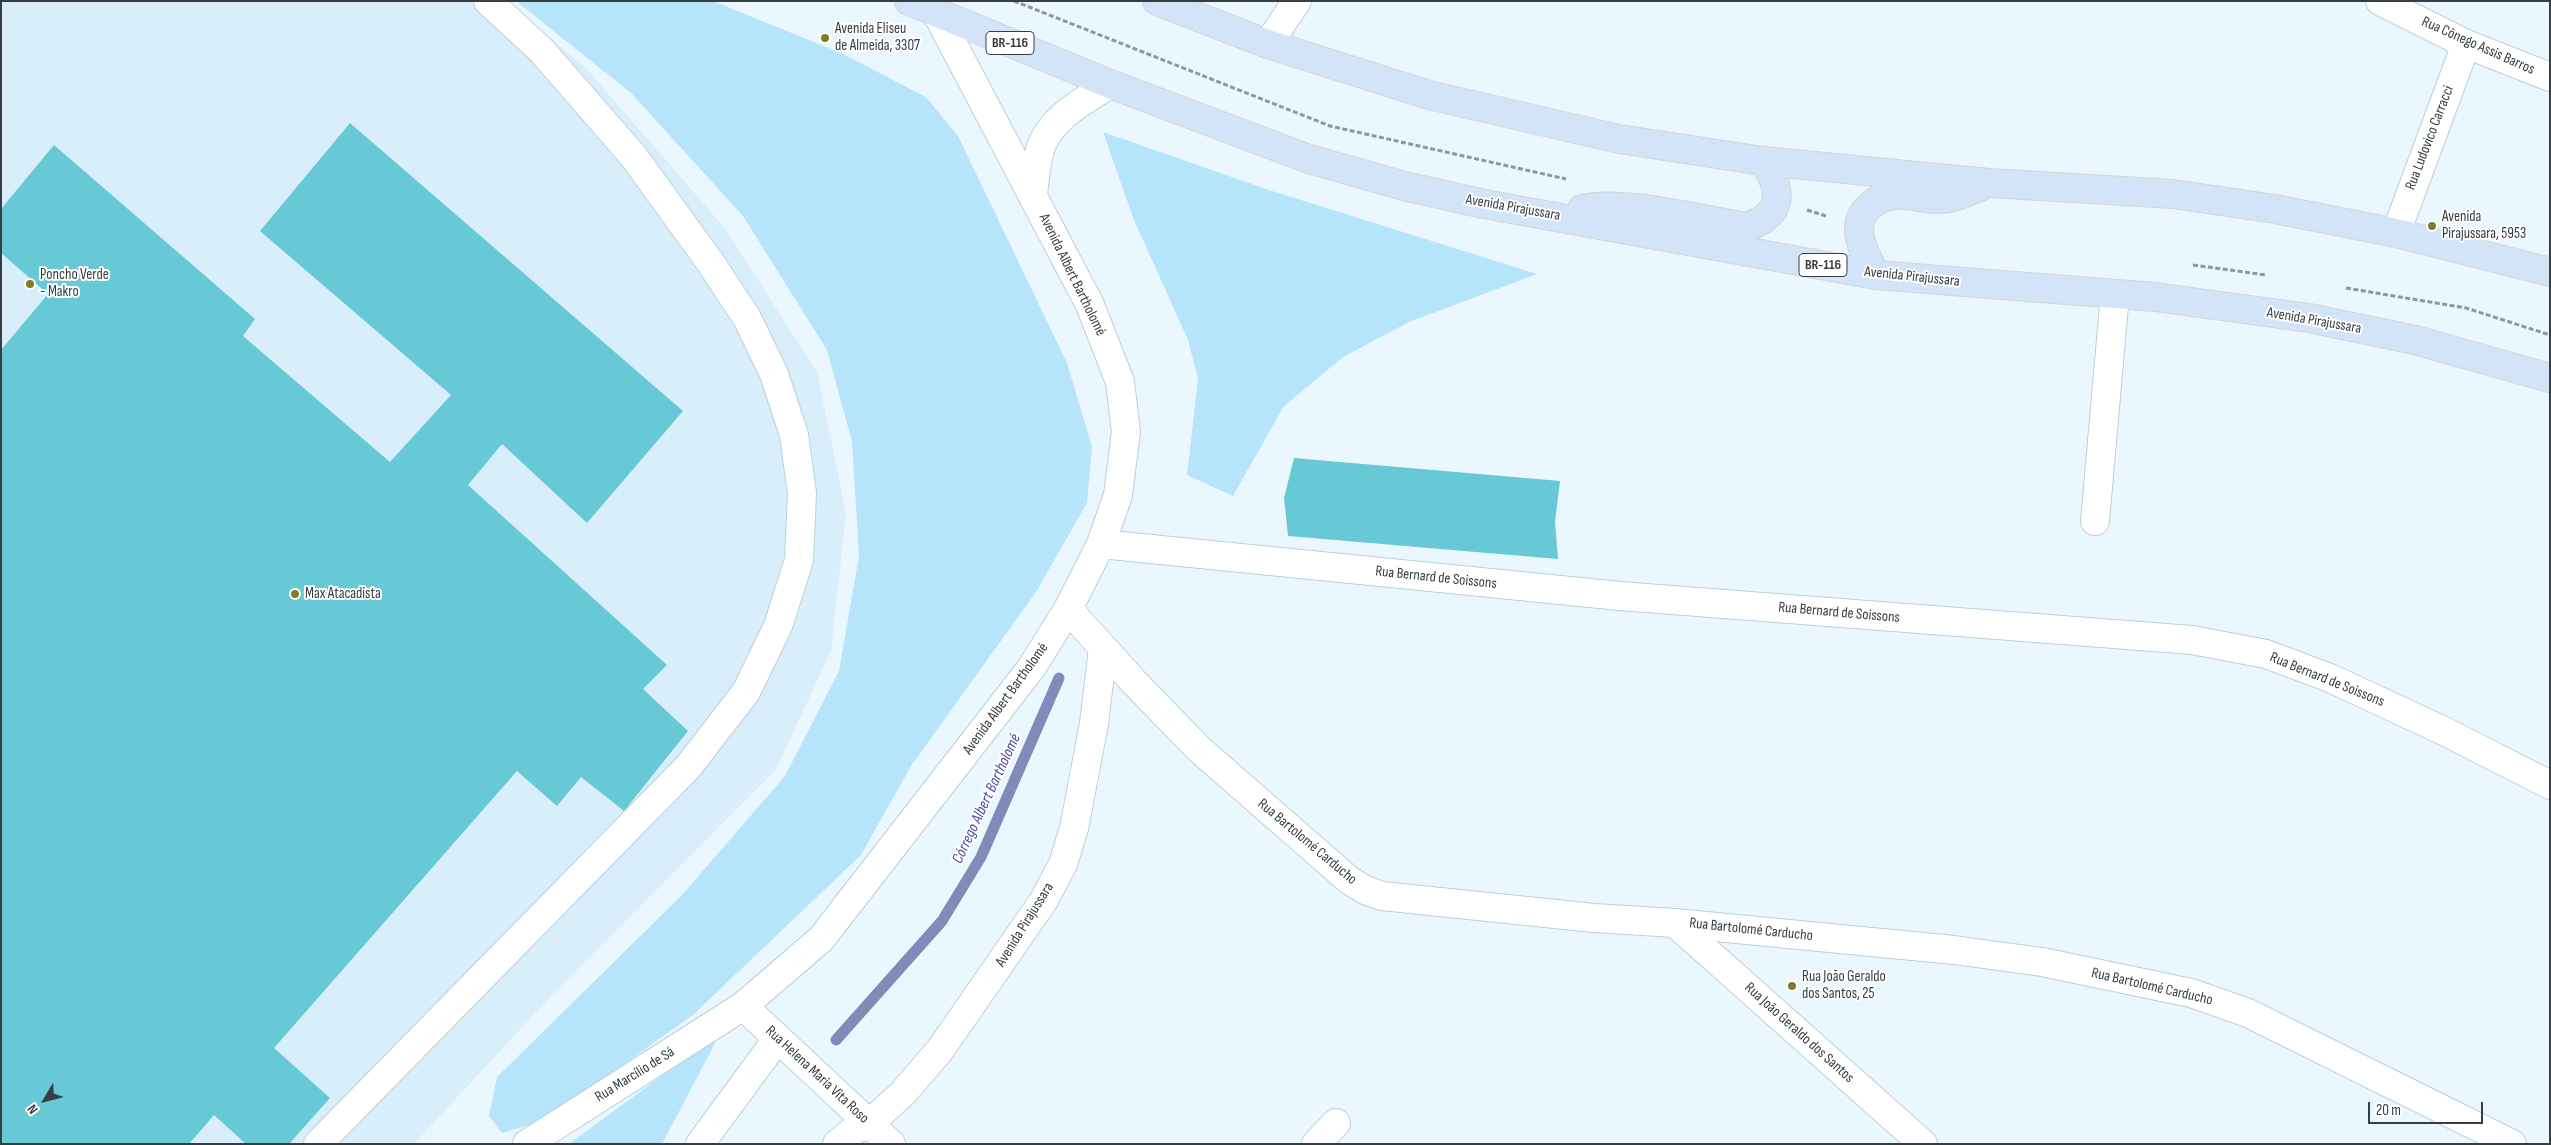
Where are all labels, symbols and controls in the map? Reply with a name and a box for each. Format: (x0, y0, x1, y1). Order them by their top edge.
street label: Rua Cônego Assis Barros (2419, 13, 2537, 79)
place label: Avenida Eliseu de Almeida, 3307 (835, 20, 920, 55)
marker: Avenida Eliseu de Almeida, 3307 (819, 32, 831, 44)
road number: BR-116 (986, 32, 1034, 54)
street label: Rua Ludovico Carracci (2402, 83, 2458, 193)
street label: Avenida Pirajussara (1464, 191, 1562, 225)
place label: Avenida Pirajussara, 5953 (2442, 208, 2526, 243)
street label: Avenida Albert Bartholomé (1035, 211, 1109, 339)
marker: Avenida Pirajussara, 5953 (2426, 220, 2438, 232)
road number: BR-116 (1799, 254, 1847, 276)
street label: Avenida Pirajussara (1863, 263, 1961, 291)
place label: Poncho Verde - Makro (40, 266, 109, 301)
marker: Poncho Verde - Makro (24, 278, 36, 290)
street label: Avenida Pirajussara (2265, 304, 2363, 338)
street label: Rua Bernard de Soissons (1374, 563, 1498, 593)
place label: Max Atacadista (305, 585, 381, 603)
marker: Max Atacadista (289, 588, 301, 600)
street label: Rua Bernard de Soissons (1777, 599, 1901, 627)
street label: Avenida Albert Bartholomé (959, 640, 1053, 758)
street label: Rua Bernard de Soissons (2267, 649, 2387, 711)
water label: Córrego Albert Bartholomé (949, 731, 1025, 867)
street label: Rua Bartolomé Carducho (1254, 795, 1360, 889)
street label: Avenida Pirajussara (992, 880, 1058, 970)
street label: Rua Bartolomé Carducho (1688, 915, 1814, 945)
street label: Rua Bartolomé Carducho (2090, 964, 2214, 1010)
place label: Rua João Geraldo dos Santos, 25 (1802, 968, 1886, 1003)
street label: Rua João Geraldo dos Santos (1741, 979, 1857, 1087)
marker: Rua João Geraldo dos Santos, 25 (1786, 980, 1798, 992)
street label: Rua Helena Maria Vita Roso (761, 1022, 873, 1128)
street label: Rua Marcílio de Sá (592, 1043, 678, 1107)
north arrow (20, 1075, 70, 1125)
scale bar (2371, 1092, 2486, 1124)
text: N (24, 1101, 42, 1117)
text: 20 m (2376, 1101, 2401, 1120)

